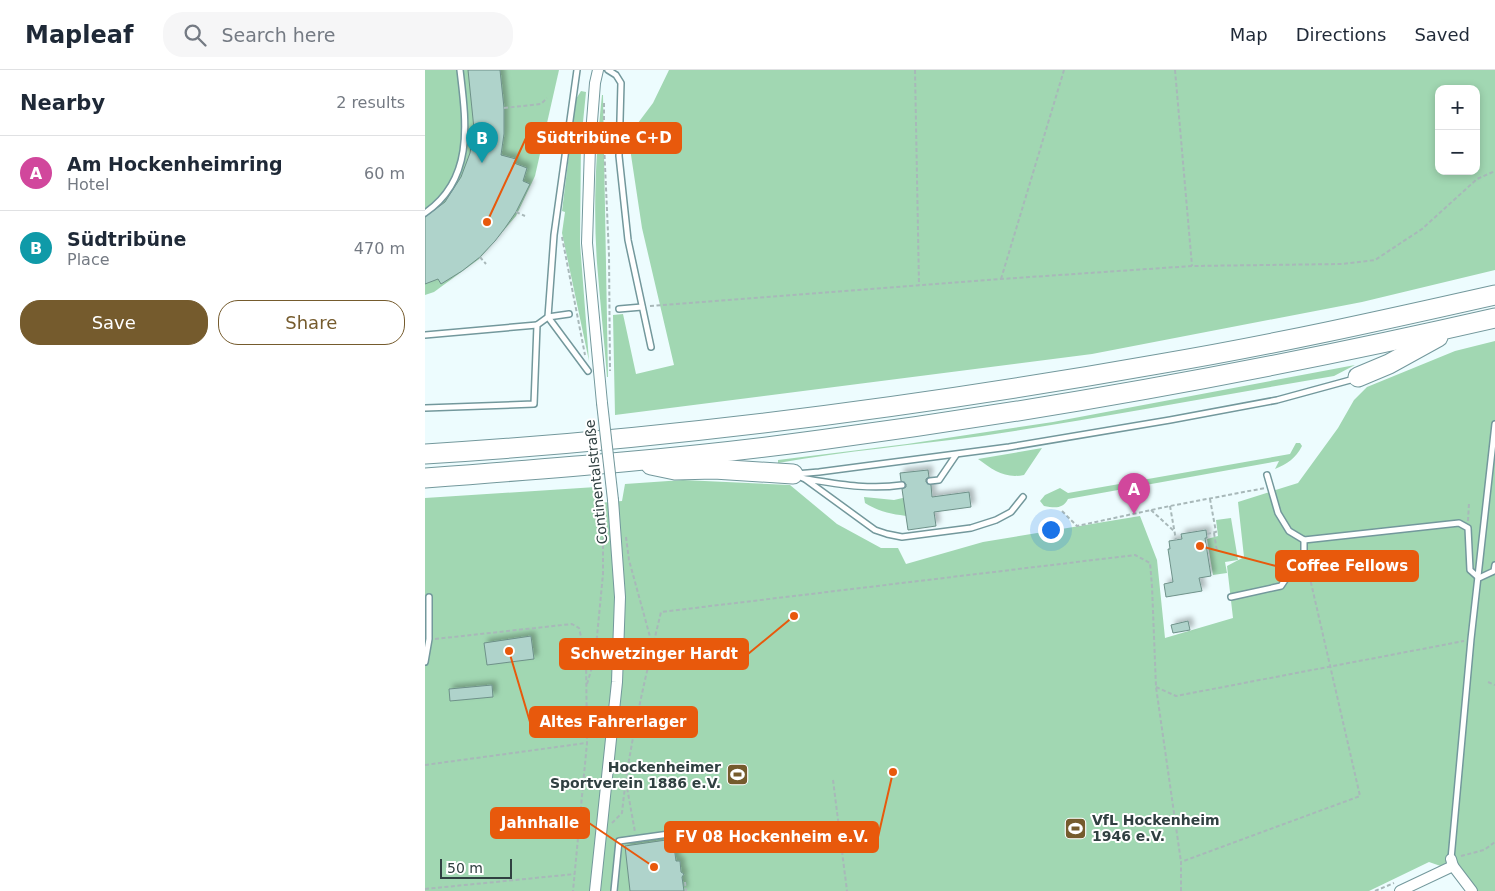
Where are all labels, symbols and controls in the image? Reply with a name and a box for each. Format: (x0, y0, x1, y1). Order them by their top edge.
search box (163, 12, 513, 57)
text: Mapleaf (25, 21, 133, 49)
icon: search (181, 21, 209, 49)
text: Search here (221, 24, 336, 46)
text: Map (1230, 24, 1268, 45)
text: Directions (1296, 24, 1386, 45)
text: Saved (1414, 24, 1470, 45)
map controls (1435, 85, 1480, 175)
button: + (1435, 85, 1480, 130)
text: Nearby (20, 91, 105, 115)
text: 2 results (336, 93, 405, 112)
pin: B (466, 122, 498, 163)
callout: Südtribüne C+D (526, 123, 681, 153)
text: Südtribüne C+D (536, 129, 672, 147)
button: − (1435, 130, 1480, 175)
text: Am Hockenheimring (67, 153, 283, 175)
text: A (30, 164, 42, 183)
text: 60 m (364, 164, 405, 183)
text: Hotel (67, 175, 109, 194)
text: Südtribüne (67, 228, 186, 250)
text: B (30, 239, 42, 258)
text: 470 m (354, 239, 405, 258)
text: Place (67, 250, 110, 269)
button: Save (20, 300, 208, 345)
button: Share (218, 300, 405, 345)
street label: Continentalstraße (581, 419, 611, 545)
pin: A (1118, 473, 1150, 514)
your location (1038, 517, 1064, 543)
callout: Coffee Fellows (1276, 551, 1418, 581)
text: Coffee Fellows (1286, 557, 1408, 575)
callout: Schwetzinger Hardt (560, 639, 748, 669)
text: Schwetzinger Hardt (570, 645, 738, 663)
callout: Altes Fahrerlager (530, 707, 697, 737)
text: Altes Fahrerlager (540, 713, 687, 731)
place label: Hockenheimer Sportverein 1886 e.V. (550, 759, 721, 791)
sports icon: Hockenheimer Sportverein 1886 e.V. (725, 763, 749, 787)
callout: Jahnhalle (491, 808, 589, 838)
place label: VfL Hockenheim 1946 e.V. (1092, 812, 1220, 844)
text: Jahnhalle (500, 814, 579, 832)
sports icon: VfL Hockenheim 1946 e.V. (1064, 816, 1088, 840)
callout: FV 08 Hockenheim e.V. (665, 822, 878, 852)
text: FV 08 Hockenheim e.V. (675, 828, 869, 846)
scale bar (440, 856, 513, 879)
text: 50 m (447, 860, 483, 876)

